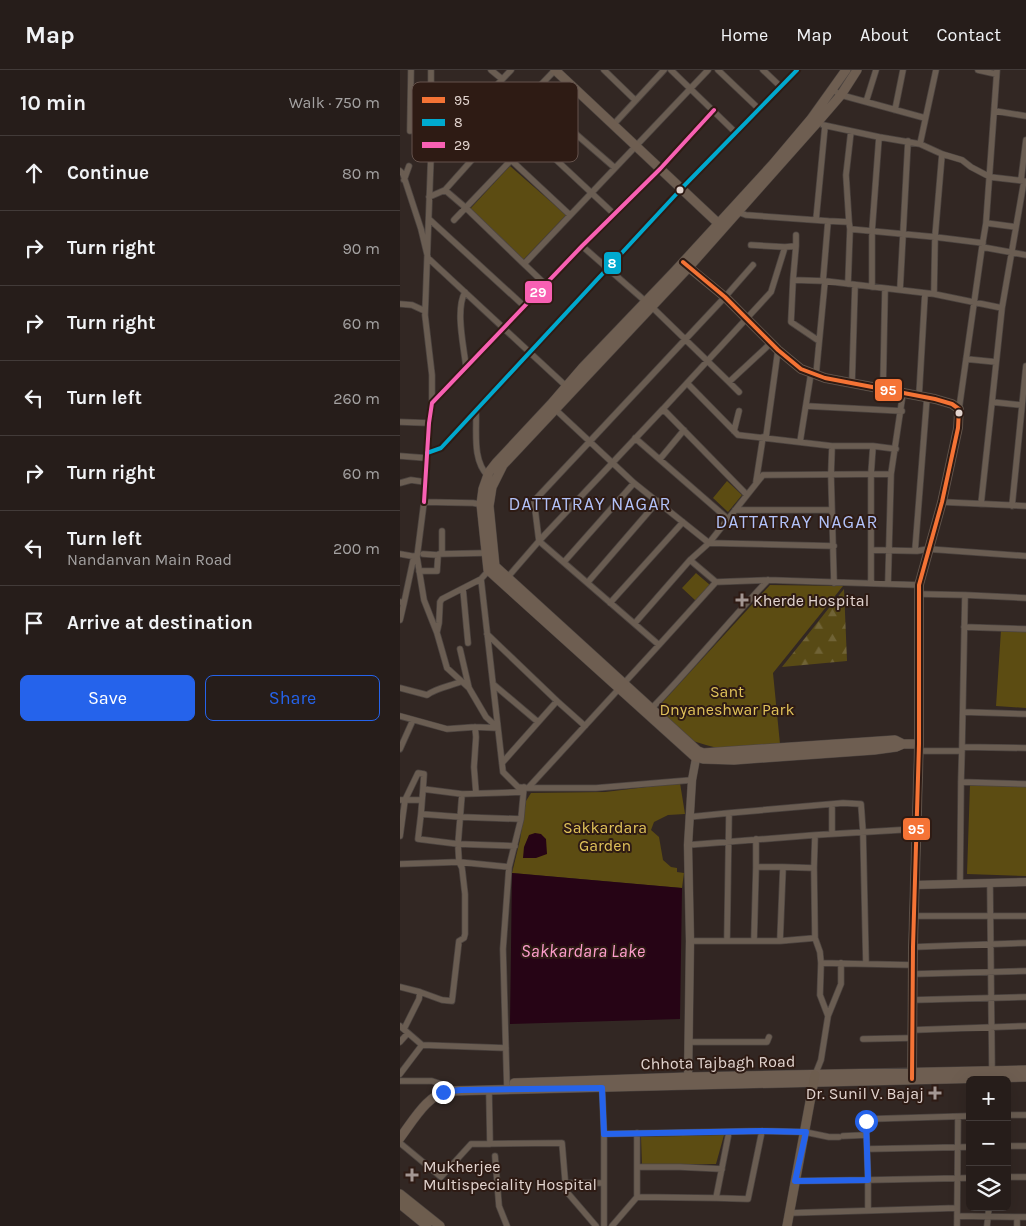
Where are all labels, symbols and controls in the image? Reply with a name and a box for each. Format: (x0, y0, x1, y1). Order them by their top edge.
text: Map (25, 21, 75, 49)
text: Home (720, 24, 768, 46)
text: Map (796, 24, 832, 46)
text: About (860, 24, 909, 46)
text: Contact (937, 24, 1001, 46)
legend (412, 82, 578, 162)
text: 10 min (20, 91, 86, 115)
text: 95 (454, 92, 470, 109)
text: Walk · 750 m (289, 93, 380, 112)
text: 8 (454, 114, 463, 131)
text: 29 (454, 137, 470, 154)
icon: ahead (20, 159, 48, 187)
text: Continue (67, 162, 149, 184)
text: 80 m (342, 164, 380, 183)
unlabelled marker (675, 185, 685, 195)
icon: right (20, 234, 48, 262)
text: Turn right (67, 237, 156, 259)
text: 90 m (342, 239, 380, 258)
line badge: 8 (603, 251, 622, 275)
text: 8 (607, 255, 617, 272)
line badge: 29 (524, 280, 553, 304)
text: 29 (529, 284, 547, 301)
icon: right (20, 309, 48, 337)
text: Turn right (67, 312, 156, 334)
text: 60 m (343, 314, 380, 333)
line badge: 95 (874, 378, 903, 402)
text: 95 (880, 382, 896, 399)
icon: left (20, 384, 48, 412)
text: Turn left (67, 387, 142, 409)
text: 260 m (333, 389, 380, 408)
unlabelled marker (954, 408, 964, 418)
icon: right (20, 459, 48, 487)
text: Turn right (67, 462, 156, 484)
text: 60 m (343, 464, 380, 483)
district label: DATTATRAY NAGAR (508, 493, 672, 515)
district label: DATTATRAY NAGAR (715, 511, 879, 533)
text: Turn left (67, 528, 142, 550)
icon: left (20, 534, 48, 562)
text: 200 m (333, 539, 380, 558)
text: Nandanvan Main Road (67, 550, 232, 569)
place label: Kherde Hospital (753, 591, 869, 610)
marker: Kherde Hospital (735, 593, 749, 607)
icon: arrive (20, 609, 48, 637)
text: Arrive at destination (67, 612, 253, 634)
button: Save (20, 675, 195, 721)
button: Share (205, 675, 380, 721)
park label: Sant Dnyaneshwar Park (660, 682, 794, 719)
line badge: 95 (902, 817, 931, 841)
park label: Sakkardara Garden (563, 818, 647, 855)
text: 95 (908, 821, 924, 838)
water label: Sakkardara Lake (521, 940, 645, 962)
street label: Chhota Tajbagh Road (641, 1052, 795, 1073)
map controls (966, 1076, 1011, 1211)
button: + (966, 1076, 1011, 1121)
route end (432, 1081, 455, 1104)
place label: Dr. Sunil V. Bajaj (806, 1084, 924, 1103)
marker: Dr. Sunil V. Bajaj (928, 1086, 942, 1100)
route start (855, 1110, 878, 1133)
button: − (966, 1121, 1011, 1166)
place label: Mukherjee Multispeciality Hospital (423, 1157, 597, 1194)
button: layers (966, 1166, 1011, 1211)
marker: Mukherjee Multispeciality Hospital (405, 1168, 419, 1182)

